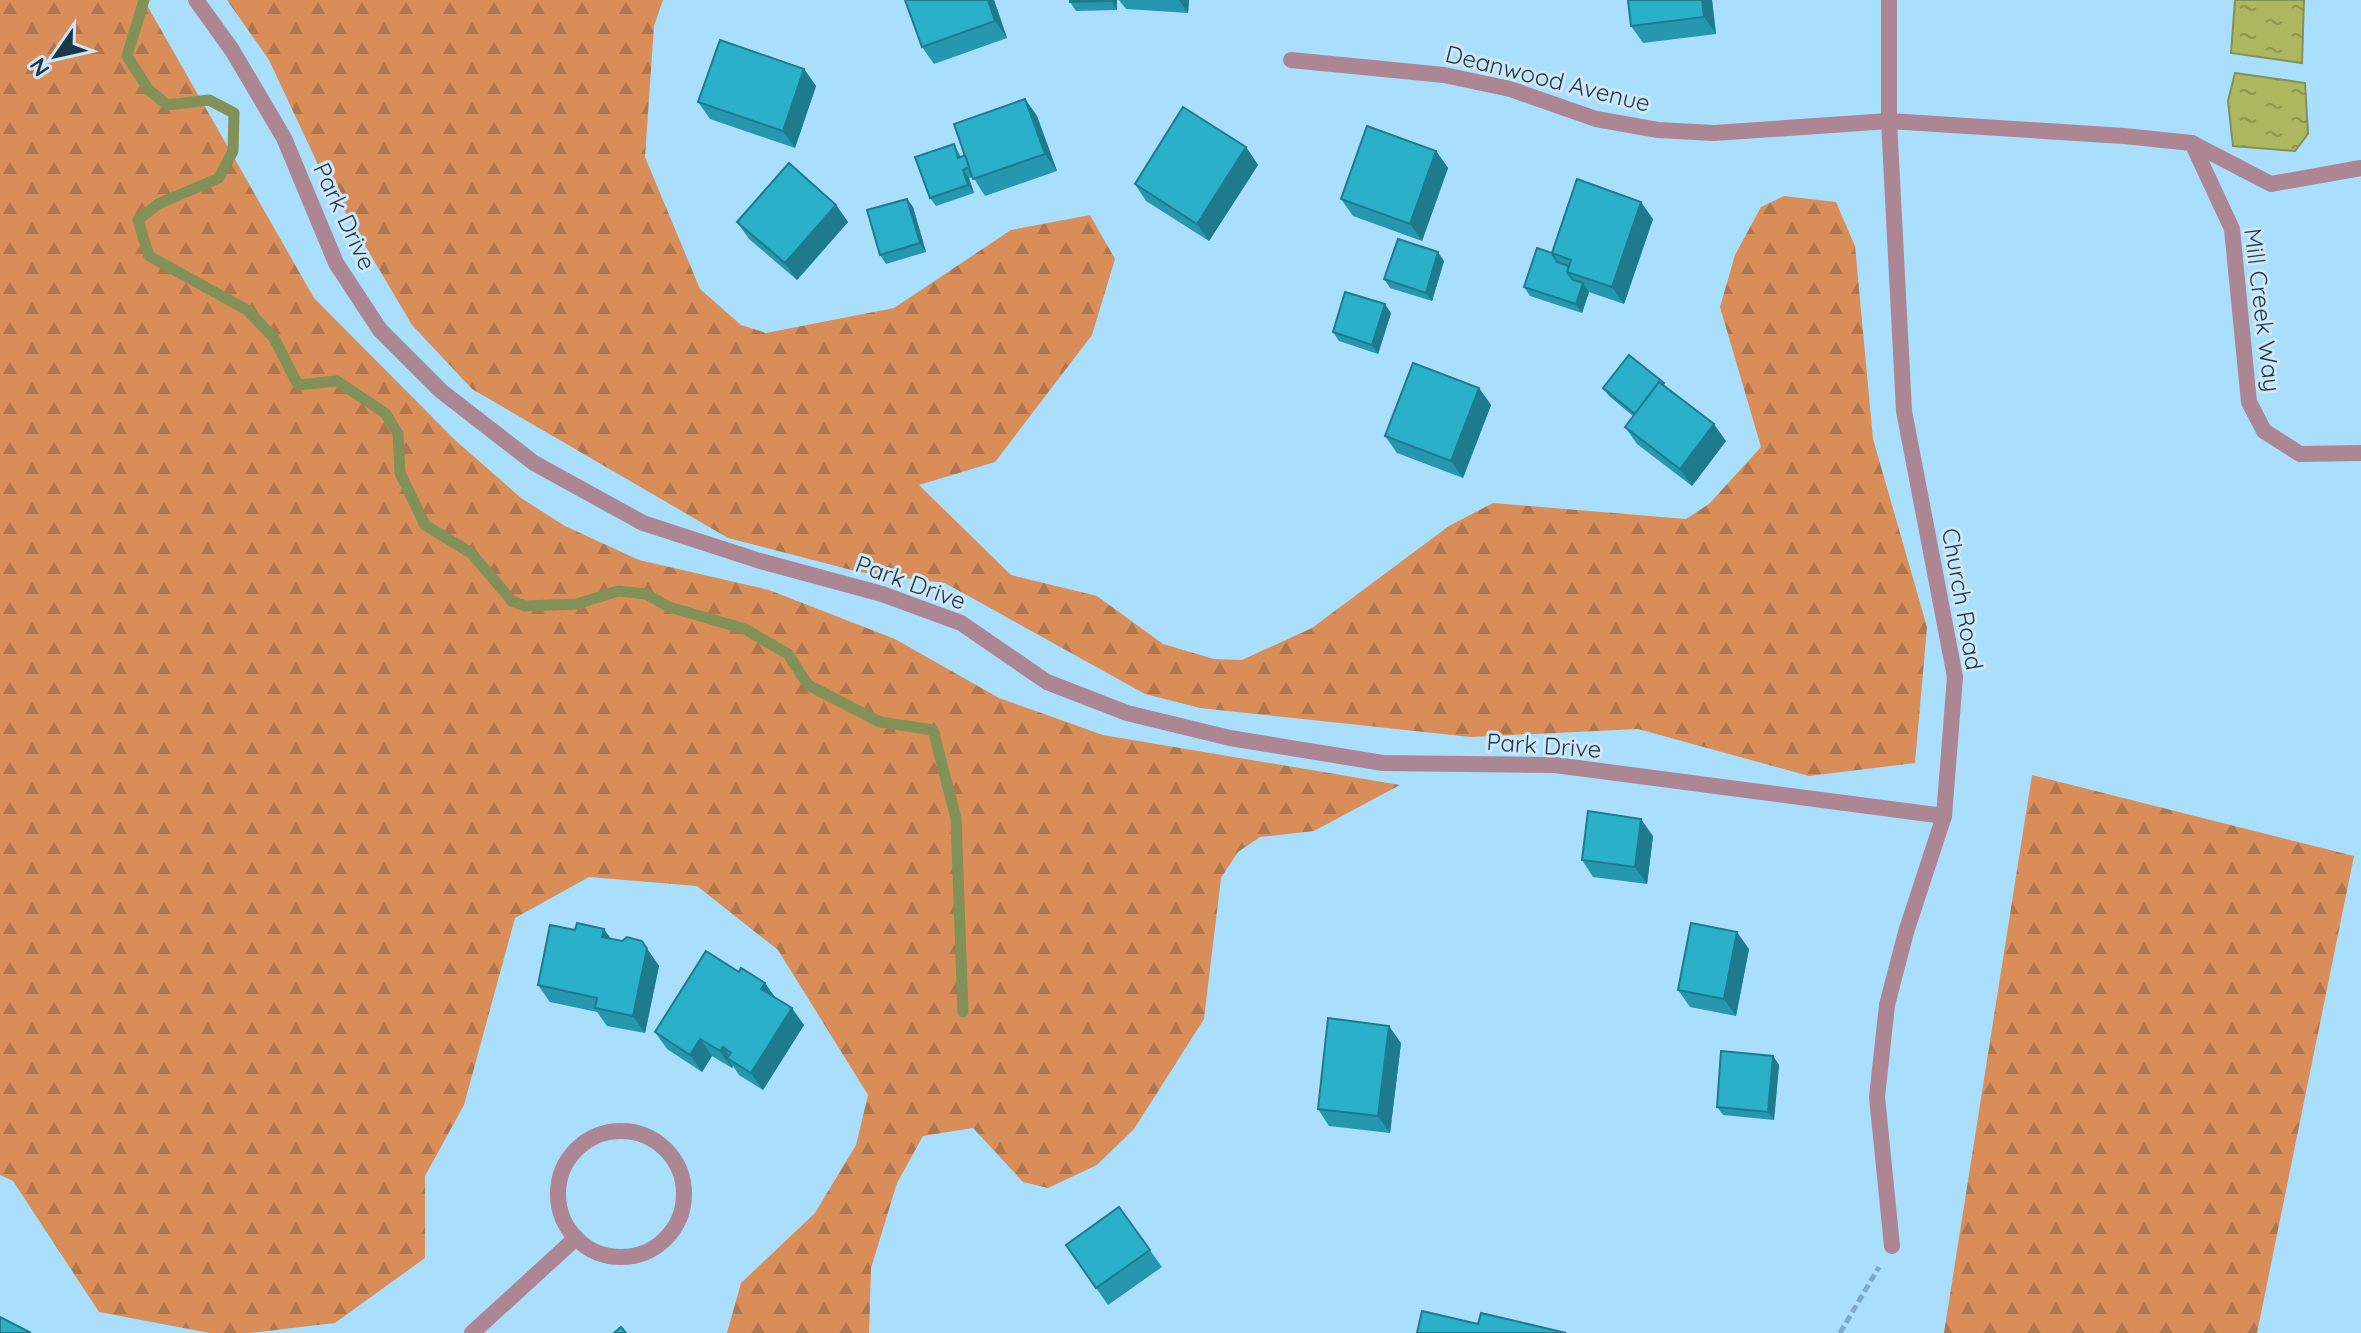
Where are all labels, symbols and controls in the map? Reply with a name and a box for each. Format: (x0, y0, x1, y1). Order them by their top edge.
north arrow (16, 16, 96, 96)
street label: Deanwood Avenue (1443, 38, 1653, 118)
text: N (23, 53, 56, 82)
street label: Park Drive (307, 157, 383, 275)
street label: Mill Creek Way (2238, 226, 2288, 394)
street label: Church Road (1936, 526, 1990, 672)
street label: Park Drive (852, 548, 970, 616)
street label: Park Drive (1486, 726, 1602, 764)

